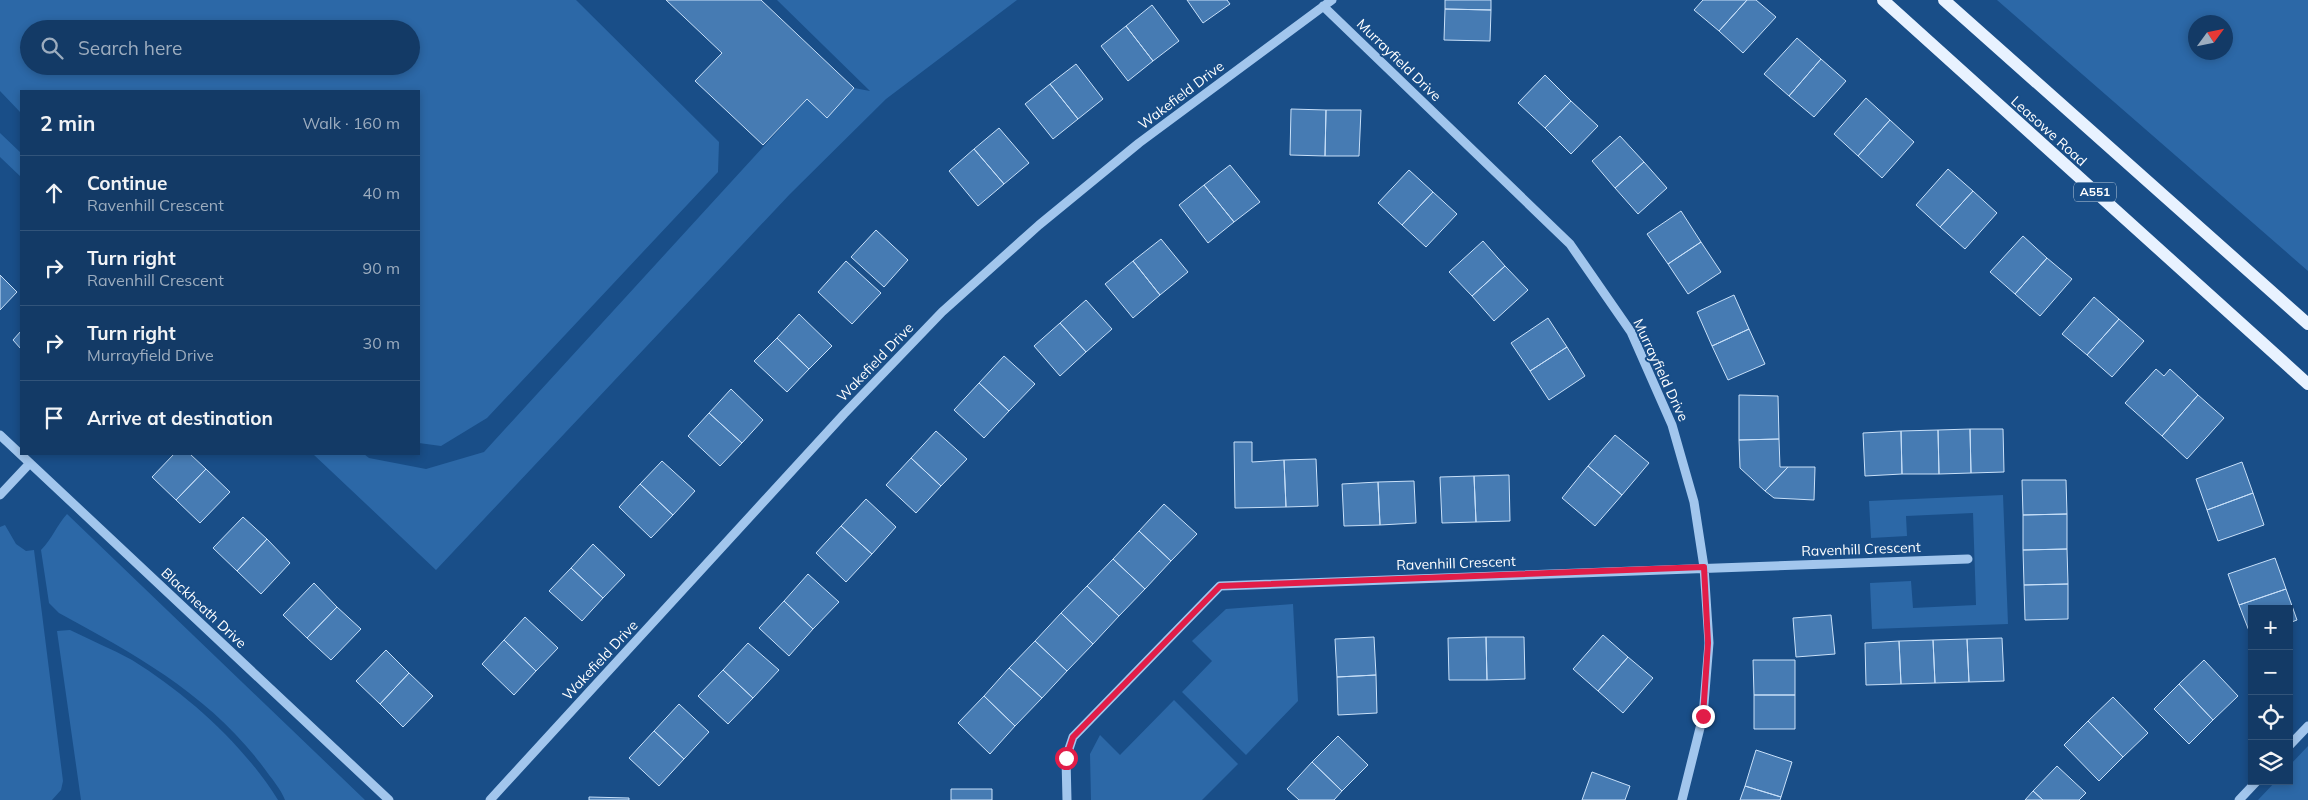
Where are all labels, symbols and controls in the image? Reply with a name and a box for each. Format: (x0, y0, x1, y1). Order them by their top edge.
street label: Murrayfield Drive (1353, 15, 1445, 105)
north arrow (2188, 15, 2233, 60)
search box (20, 20, 420, 75)
icon: search (38, 34, 66, 62)
text: Search here (78, 36, 182, 60)
street label: Wakefield Drive (1135, 57, 1227, 133)
street label: Leasowe Road (2007, 92, 2091, 170)
text: 2 min (40, 110, 95, 136)
text: Walk · 160 m (302, 113, 400, 133)
text: Continue (87, 171, 167, 195)
icon: ahead (40, 179, 68, 207)
road number: A551 (2074, 182, 2116, 202)
text: 40 m (363, 183, 400, 203)
text: Ravenhill Crescent (87, 195, 224, 215)
text: Turn right (87, 246, 176, 270)
icon: right (40, 254, 68, 282)
text: 90 m (363, 258, 400, 278)
text: Ravenhill Crescent (87, 270, 224, 290)
street label: Murrayfield Drive (1629, 316, 1693, 424)
street label: Wakefield Drive (833, 319, 917, 405)
text: Turn right (87, 321, 176, 345)
icon: right (40, 329, 68, 357)
text: 30 m (363, 333, 400, 353)
text: Murrayfield Drive (87, 345, 214, 365)
icon: arrive (40, 404, 68, 432)
text: Arrive at destination (87, 406, 273, 430)
street label: Ravenhill Crescent (1801, 538, 1921, 560)
street label: Ravenhill Crescent (1396, 552, 1516, 574)
street label: Blackheath Drive (158, 564, 250, 652)
map controls (2248, 605, 2293, 785)
button: + (2248, 605, 2293, 650)
street label: Wakefield Drive (558, 616, 642, 704)
button: − (2248, 650, 2293, 695)
button: locate (2248, 695, 2293, 740)
route end (1692, 705, 1715, 728)
button: layers (2248, 740, 2293, 785)
route start (1055, 747, 1078, 770)

